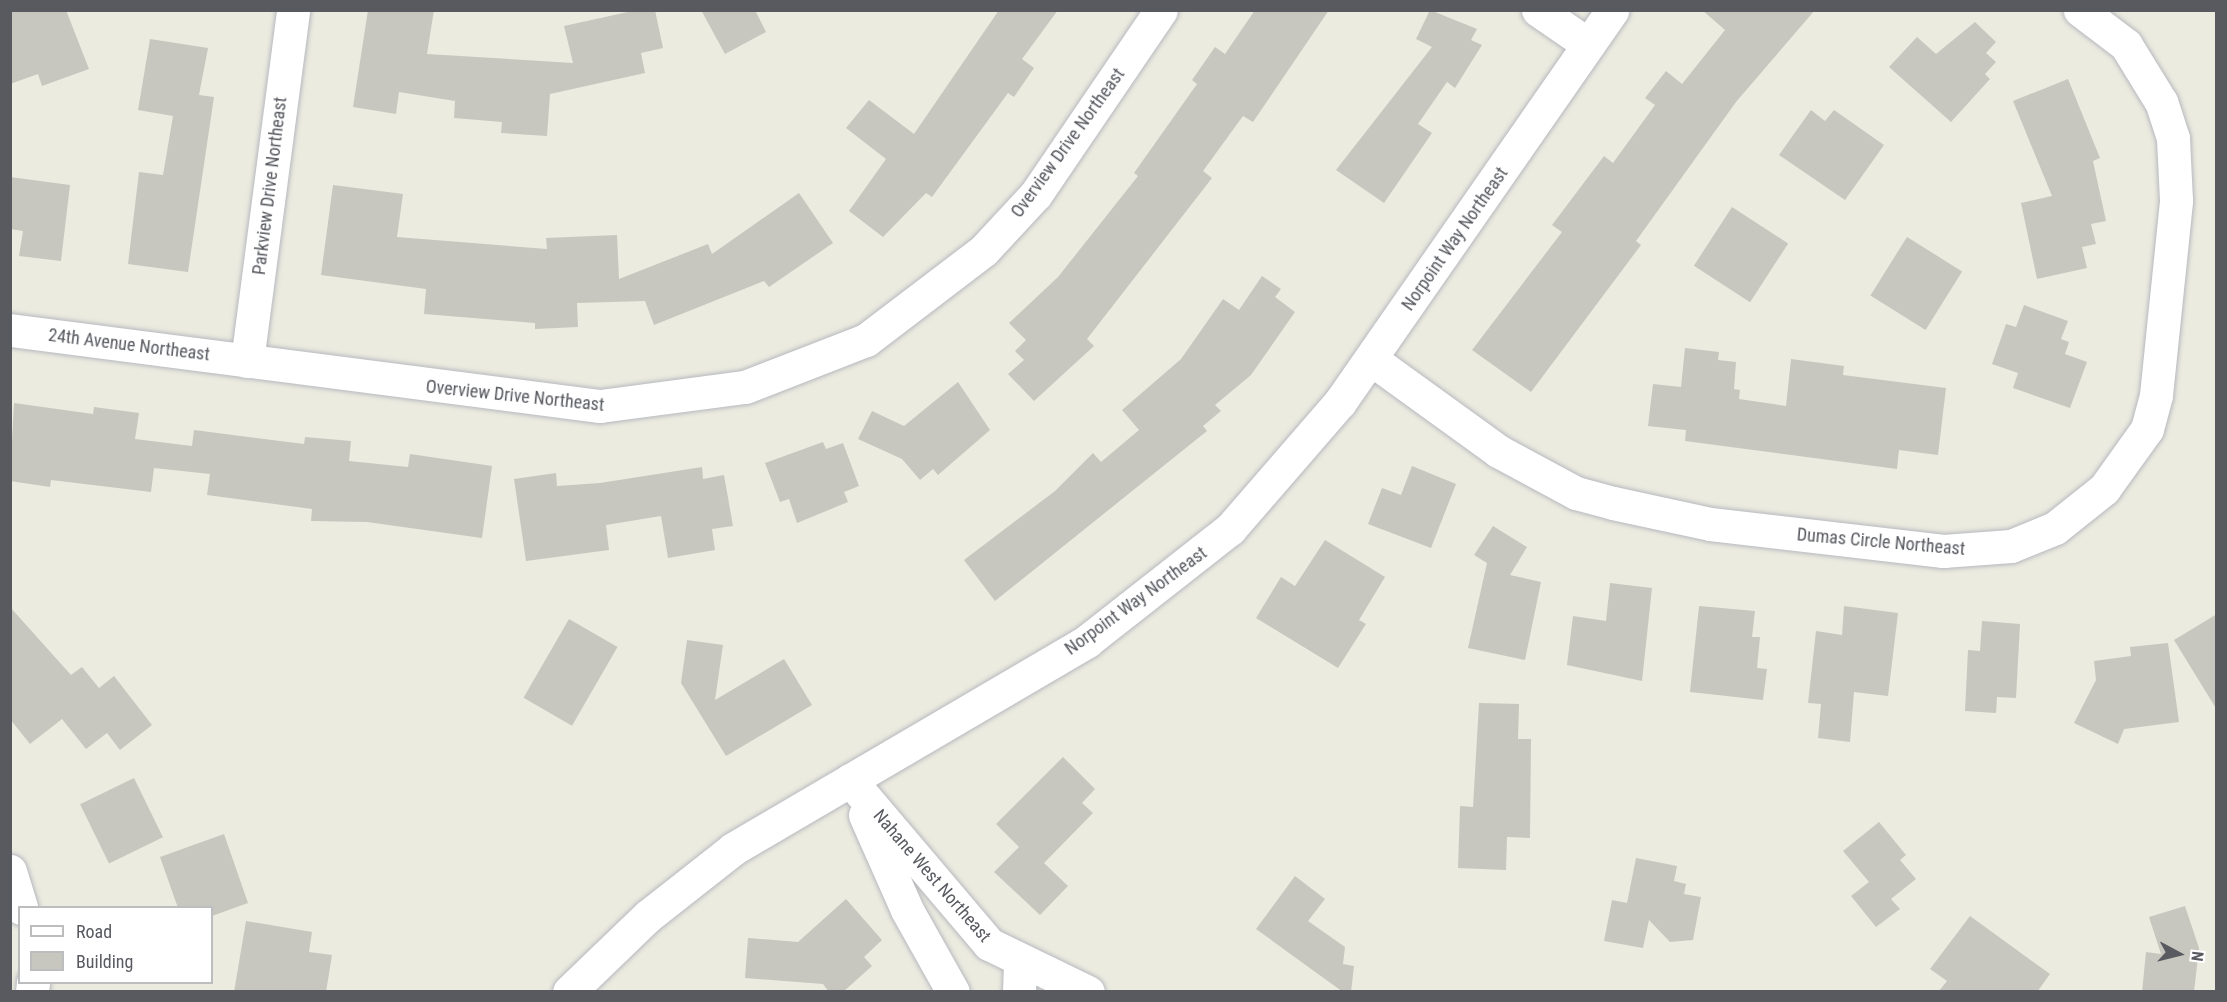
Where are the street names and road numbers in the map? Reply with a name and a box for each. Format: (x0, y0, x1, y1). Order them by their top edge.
street label: Overview Drive Northeast (1007, 64, 1129, 222)
street label: Parkview Drive Northeast (248, 96, 292, 276)
street label: Norpoint Way Northeast (1397, 163, 1513, 315)
street label: 24th Avenue Northeast (47, 324, 211, 366)
street label: Overview Drive Northeast (425, 376, 605, 416)
street label: Dumas Circle Northeast (1796, 524, 1966, 560)
street label: Norpoint Way Northeast (1061, 542, 1211, 660)
street label: Nahane West Northeast (869, 805, 995, 947)

